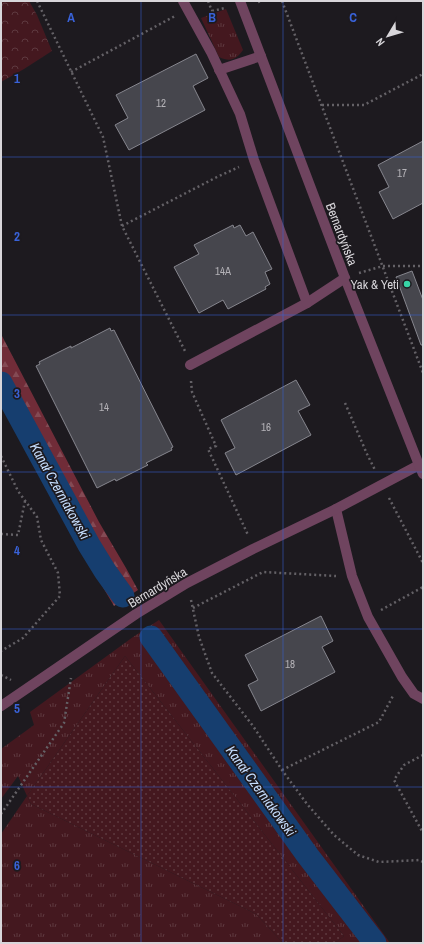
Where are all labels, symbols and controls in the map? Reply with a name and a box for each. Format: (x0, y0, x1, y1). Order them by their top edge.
text: A (67, 9, 75, 26)
text: B (208, 9, 216, 26)
text: C (349, 9, 357, 26)
north arrow (368, 16, 408, 56)
text: N (373, 35, 388, 49)
text: 1 (14, 70, 20, 87)
house number: 12 (156, 96, 166, 110)
house number: 17 (397, 166, 407, 180)
street label: Bernardyńska (322, 200, 361, 268)
text: 2 (14, 228, 20, 245)
house number: 14A (215, 264, 232, 278)
place label: Yak & Yeti (350, 276, 399, 293)
marker: Yak & Yeti (402, 279, 412, 289)
text: 3 (14, 385, 20, 402)
house number: 14 (99, 400, 109, 414)
house number: 16 (261, 420, 271, 434)
water label: Kanał Czerniakowski (26, 439, 94, 543)
text: 4 (14, 542, 20, 559)
street label: Bernardyńska (125, 563, 190, 612)
house number: 18 (285, 657, 295, 671)
text: 5 (14, 700, 20, 717)
water label: Kanał Czerniakowski (222, 742, 300, 841)
text: 6 (14, 857, 20, 874)

